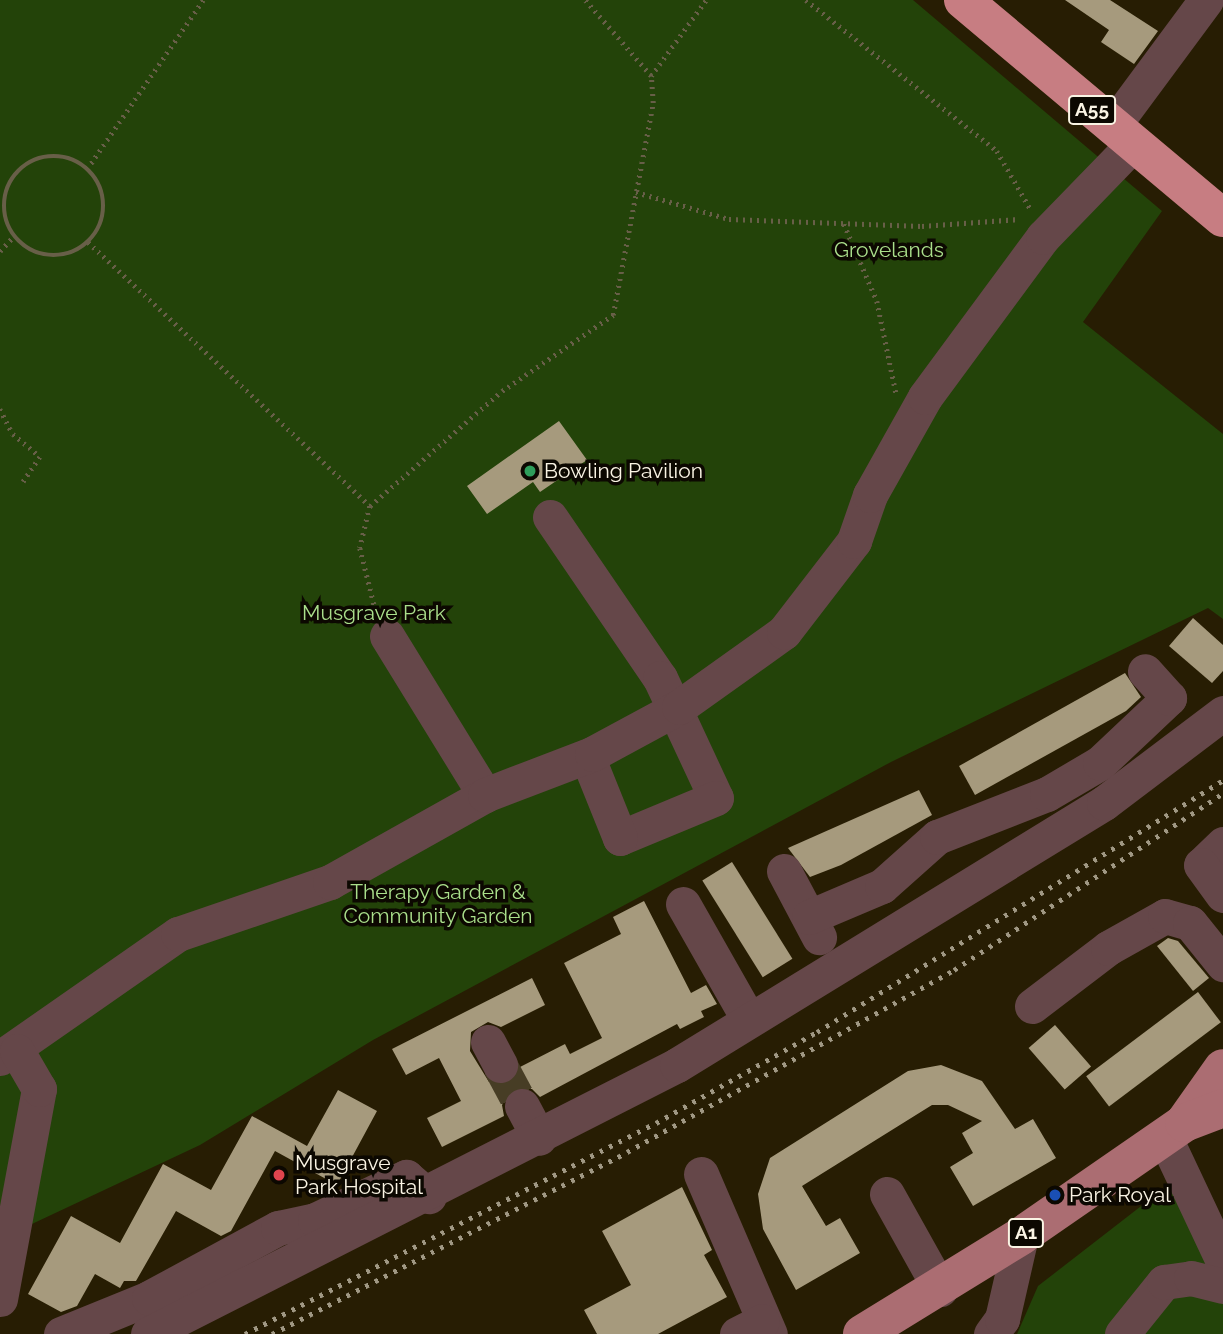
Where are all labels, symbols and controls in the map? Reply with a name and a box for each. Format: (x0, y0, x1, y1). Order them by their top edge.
road number: A55 (1068, 94, 1116, 125)
park label: Grovelands (834, 237, 944, 263)
place label: Bowling Pavilion (544, 458, 703, 484)
marker: Bowling Pavilion (522, 463, 538, 479)
park label: Musgrave Park (302, 600, 446, 626)
park label: Therapy Garden & Community Garden (343, 879, 533, 929)
place label: Musgrave Park Hospital (295, 1150, 423, 1200)
marker: Musgrave Park Hospital (269, 1165, 289, 1185)
place label: Park Royal (1069, 1182, 1171, 1208)
marker: Park Royal (1047, 1187, 1063, 1203)
road number: A1 (1007, 1218, 1045, 1248)

